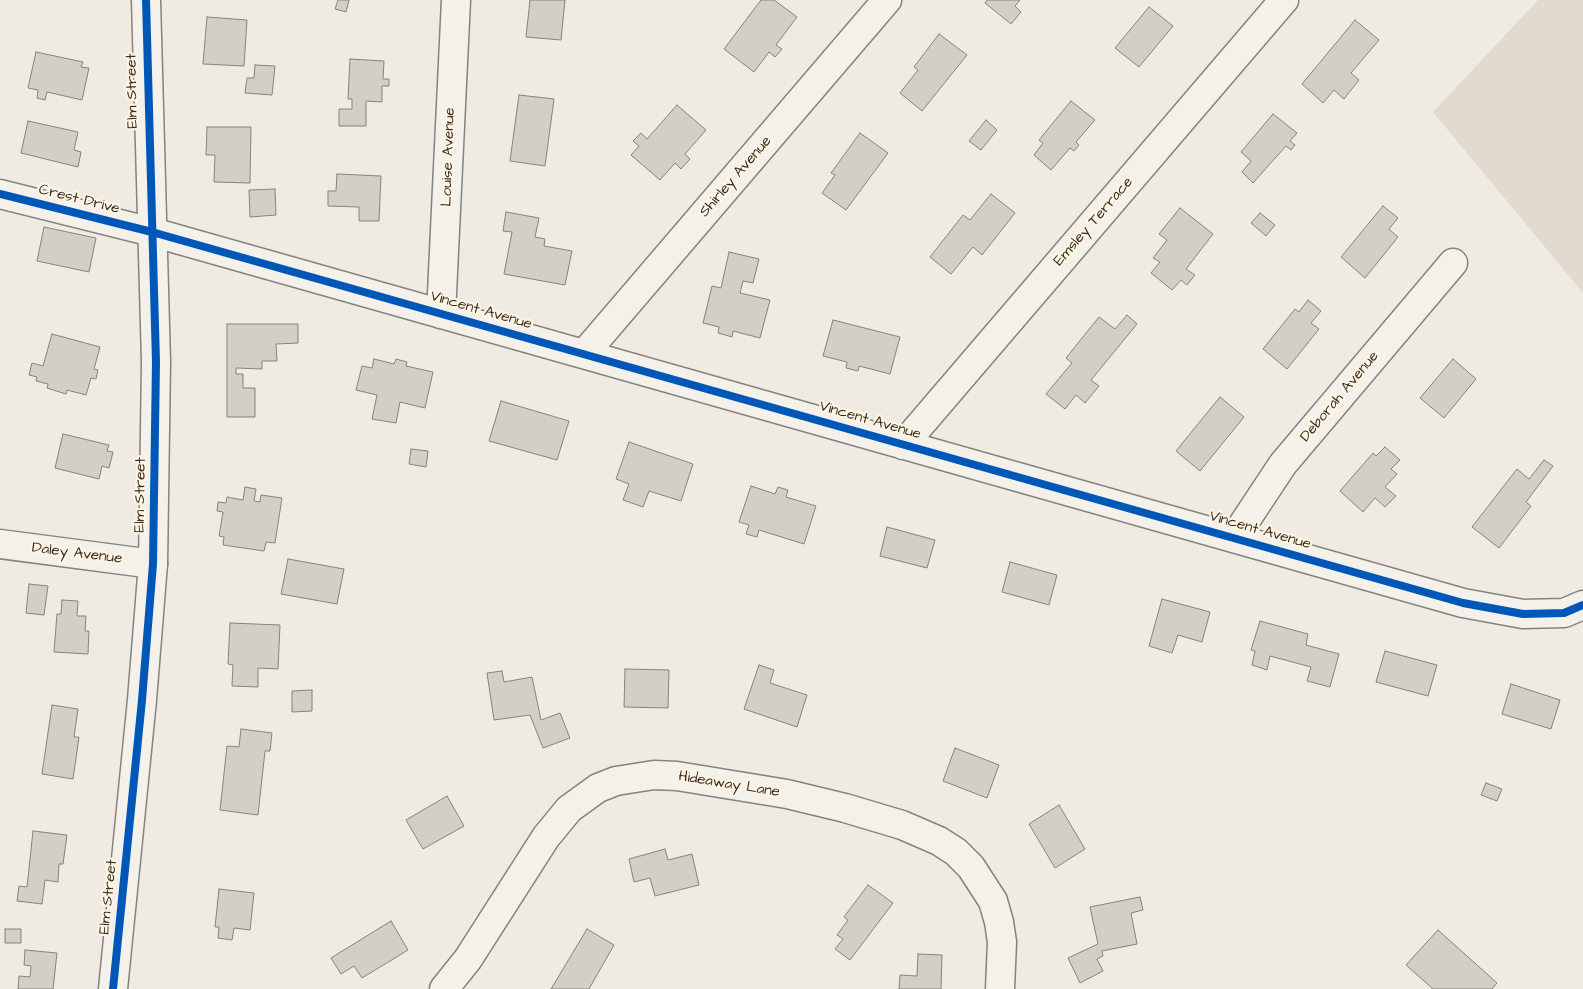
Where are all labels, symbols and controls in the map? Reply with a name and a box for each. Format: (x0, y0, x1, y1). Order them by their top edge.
street label: Elm Street (123, 53, 143, 129)
street label: Louise Avenue (438, 107, 460, 207)
street label: Shirley Avenue (696, 133, 776, 221)
street label: Emsley Terrace (1050, 174, 1138, 270)
street label: Crest Drive (37, 181, 121, 219)
street label: Vincent Avenue (428, 288, 534, 334)
street label: Deborah Avenue (1297, 348, 1383, 446)
street label: Vincent Avenue (817, 398, 923, 444)
street label: Elm Street (131, 457, 151, 533)
street label: Vincent Avenue (1207, 508, 1313, 554)
street label: Daley Avenue (31, 540, 123, 568)
street label: Hideaway Lane (677, 768, 781, 802)
street label: Elm Street (96, 859, 122, 935)

